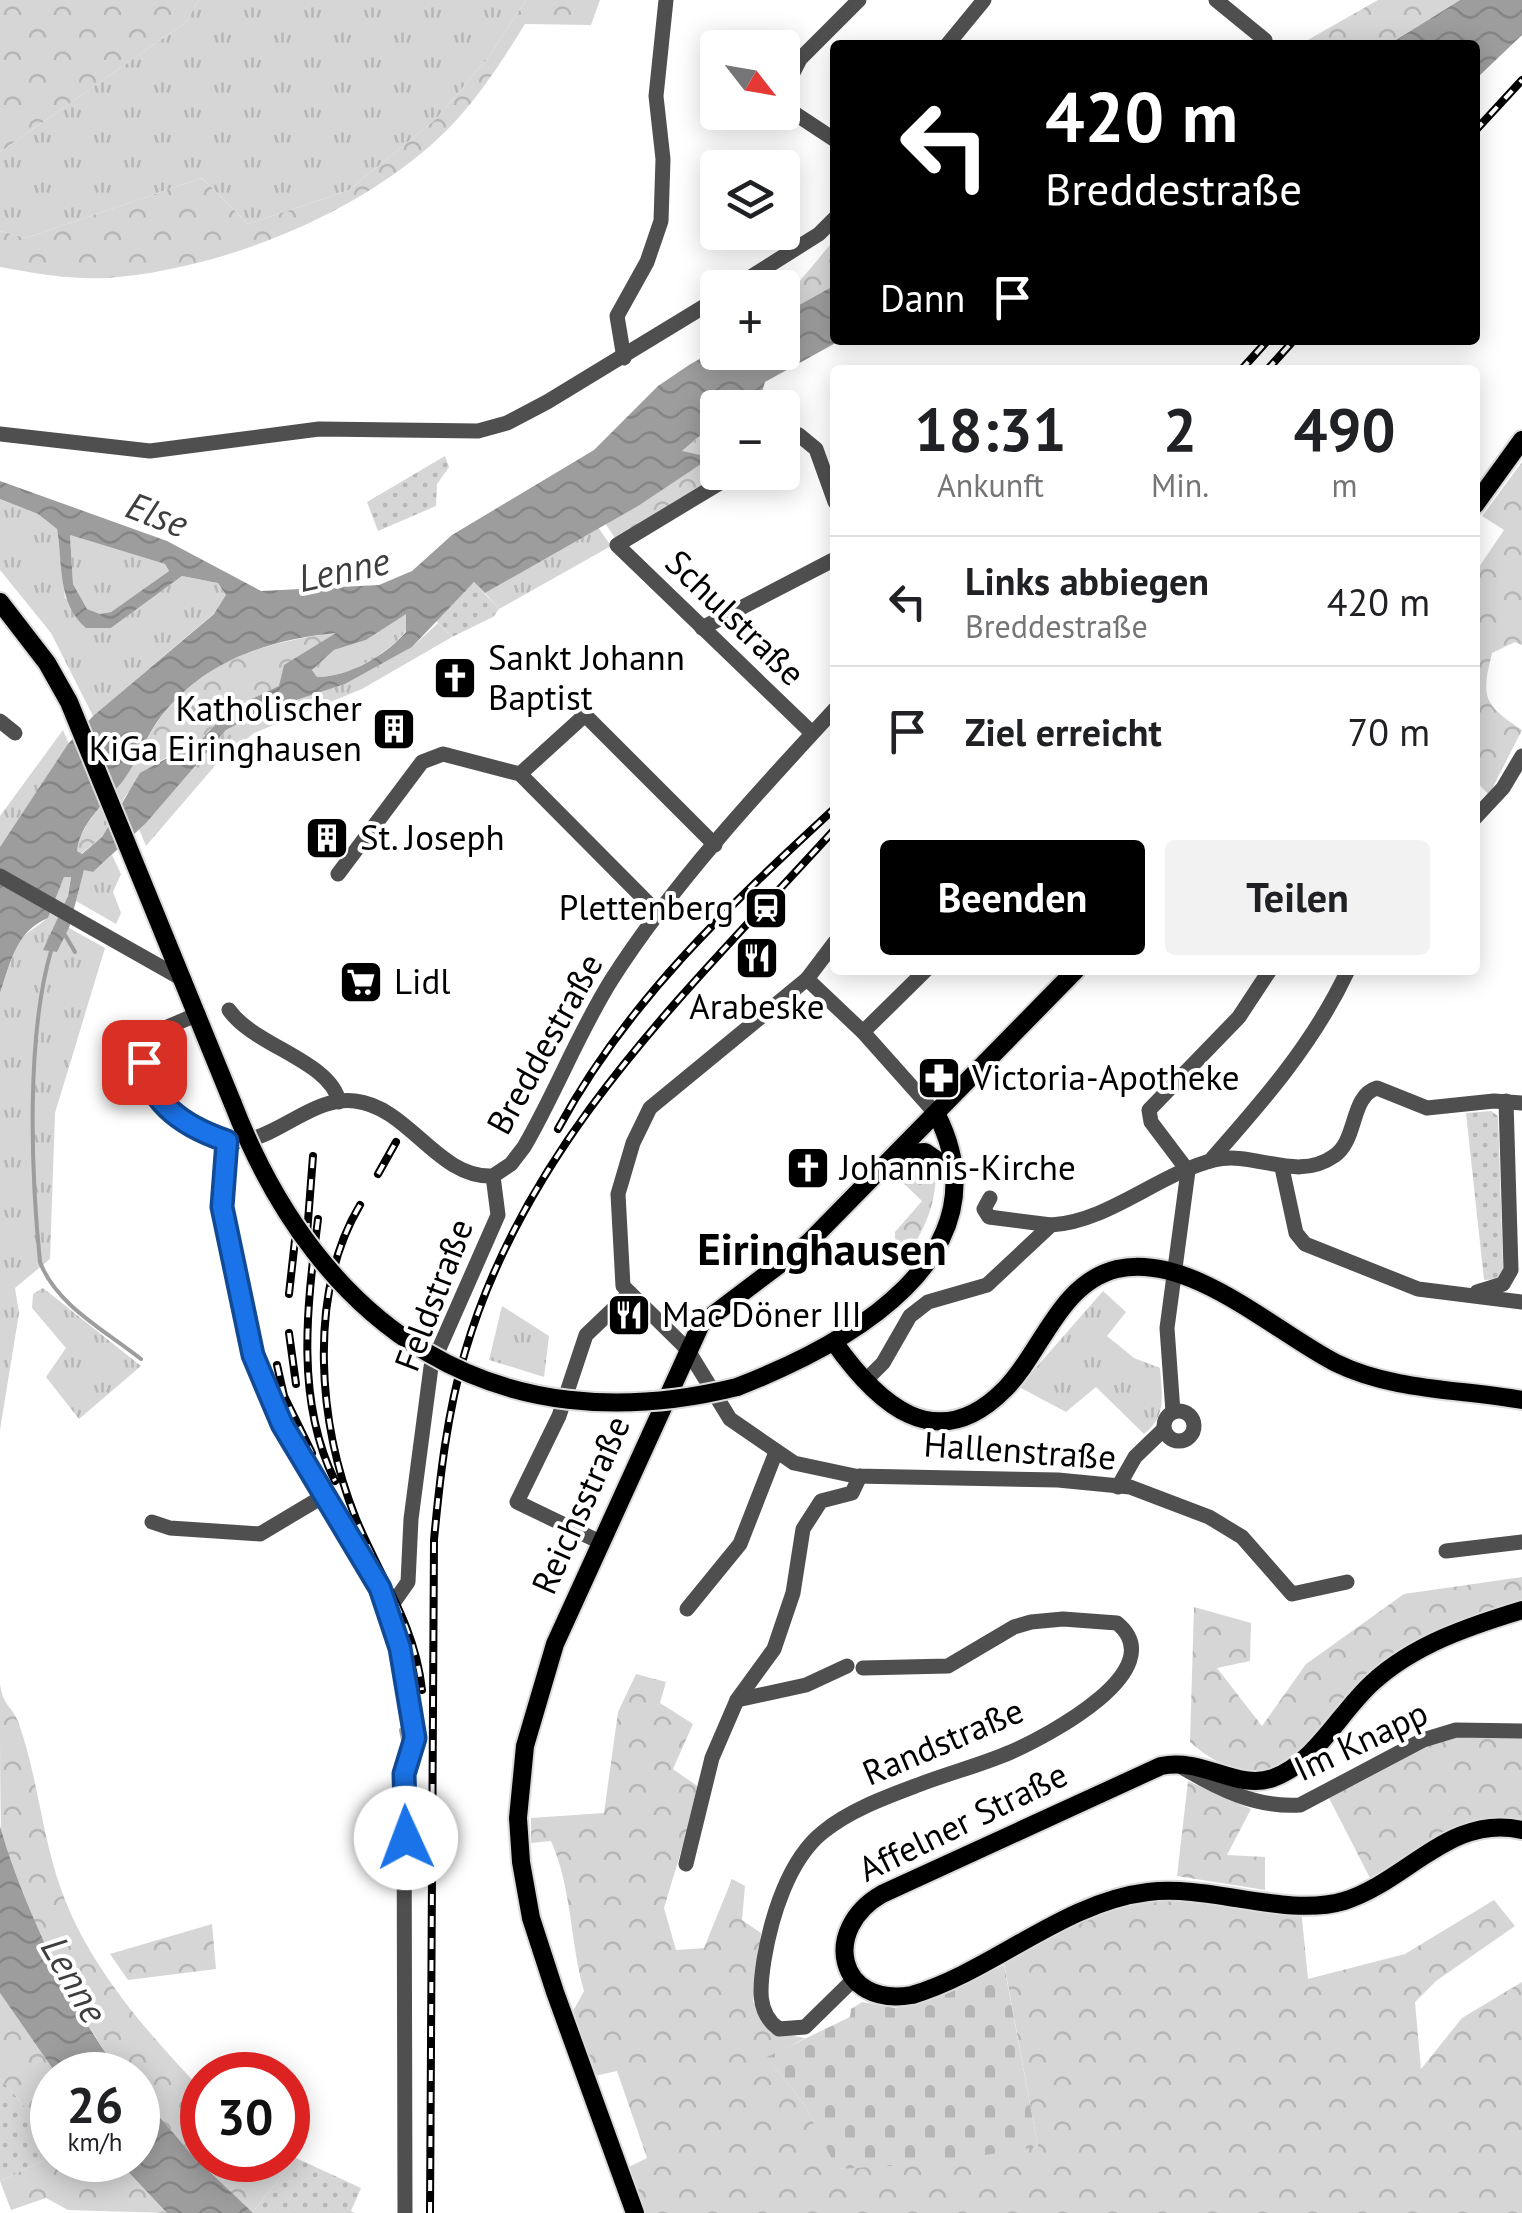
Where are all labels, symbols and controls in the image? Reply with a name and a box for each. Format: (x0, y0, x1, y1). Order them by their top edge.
north arrow (700, 30, 800, 130)
map controls (700, 30, 800, 490)
text: 420 m (1045, 71, 1238, 161)
icon: left (880, 80, 1010, 210)
button: layers (700, 150, 800, 250)
text: Breddestraße (1045, 159, 1302, 217)
button: + (700, 270, 800, 370)
icon: arrive (985, 270, 1040, 325)
text: Dann (880, 273, 965, 322)
button: − (700, 390, 800, 490)
text: 18:31 (914, 390, 1067, 468)
text: 2 (1163, 390, 1197, 468)
text: 490 (1294, 390, 1396, 468)
text: Ankunft (937, 464, 1044, 506)
text: Min. (1151, 464, 1209, 506)
text: m (1332, 464, 1358, 506)
water label: Else (120, 480, 196, 548)
water label: Lenne (293, 535, 394, 602)
street label: Schulstraße (656, 539, 815, 695)
text: Links abbiegen (965, 556, 1209, 605)
icon: left (880, 574, 935, 629)
text: 420 m (1327, 577, 1430, 626)
text: Breddestraße (965, 605, 1148, 647)
place label: Sankt Johann Baptist (488, 634, 685, 720)
church icon: Sankt Johann Baptist (432, 655, 478, 701)
place label: Katholischer KiGa Eiringhausen (89, 685, 362, 771)
icon: arrive (880, 704, 935, 759)
building icon: Katholischer KiGa Eiringhausen (371, 706, 417, 752)
text: Ziel erreicht (965, 707, 1162, 756)
text: 70 m (1348, 707, 1430, 756)
place label: St. Joseph (360, 814, 505, 860)
building icon: St. Joseph (304, 815, 350, 861)
button: Beenden (880, 840, 1145, 955)
button: Teilen (1165, 840, 1430, 955)
place label: Plettenberg (559, 884, 734, 930)
station icon: Plettenberg (743, 885, 789, 931)
restaurant icon: Arabeske (734, 935, 780, 981)
street label: Breddestraße (476, 945, 613, 1142)
place label: Lidl (394, 958, 451, 1004)
supermarket icon: Lidl (338, 959, 384, 1005)
place label: Arabeske (689, 983, 825, 1029)
pin (102, 1020, 187, 1105)
icon: arrive (117, 1035, 172, 1090)
place label: Victoria-Apotheke (971, 1054, 1240, 1100)
pharmacy icon: Victoria-Apotheke (916, 1055, 962, 1101)
place label: Johannis-Kirche (838, 1144, 1076, 1190)
church icon: Johannis-Kirche (785, 1145, 831, 1191)
street label: Feldstraße (383, 1212, 483, 1377)
district label: Eiringhausen (697, 1219, 947, 1277)
place label: Mac Döner III (662, 1291, 862, 1337)
restaurant icon: Mac Döner III (606, 1292, 652, 1338)
street label: Reichsstraße (520, 1408, 640, 1601)
street label: Hallenstraße (922, 1420, 1118, 1480)
street label: Randstraße (855, 1687, 1030, 1795)
street label: Im Knapp (1286, 1689, 1435, 1791)
street label: Affelner Straße (851, 1751, 1075, 1891)
position arrow (354, 1786, 458, 1890)
water label: Lenne (31, 1927, 120, 2032)
speed limit sign: 30 (180, 2052, 310, 2182)
text: 26 (67, 2072, 123, 2137)
text: km/h (68, 2126, 122, 2158)

